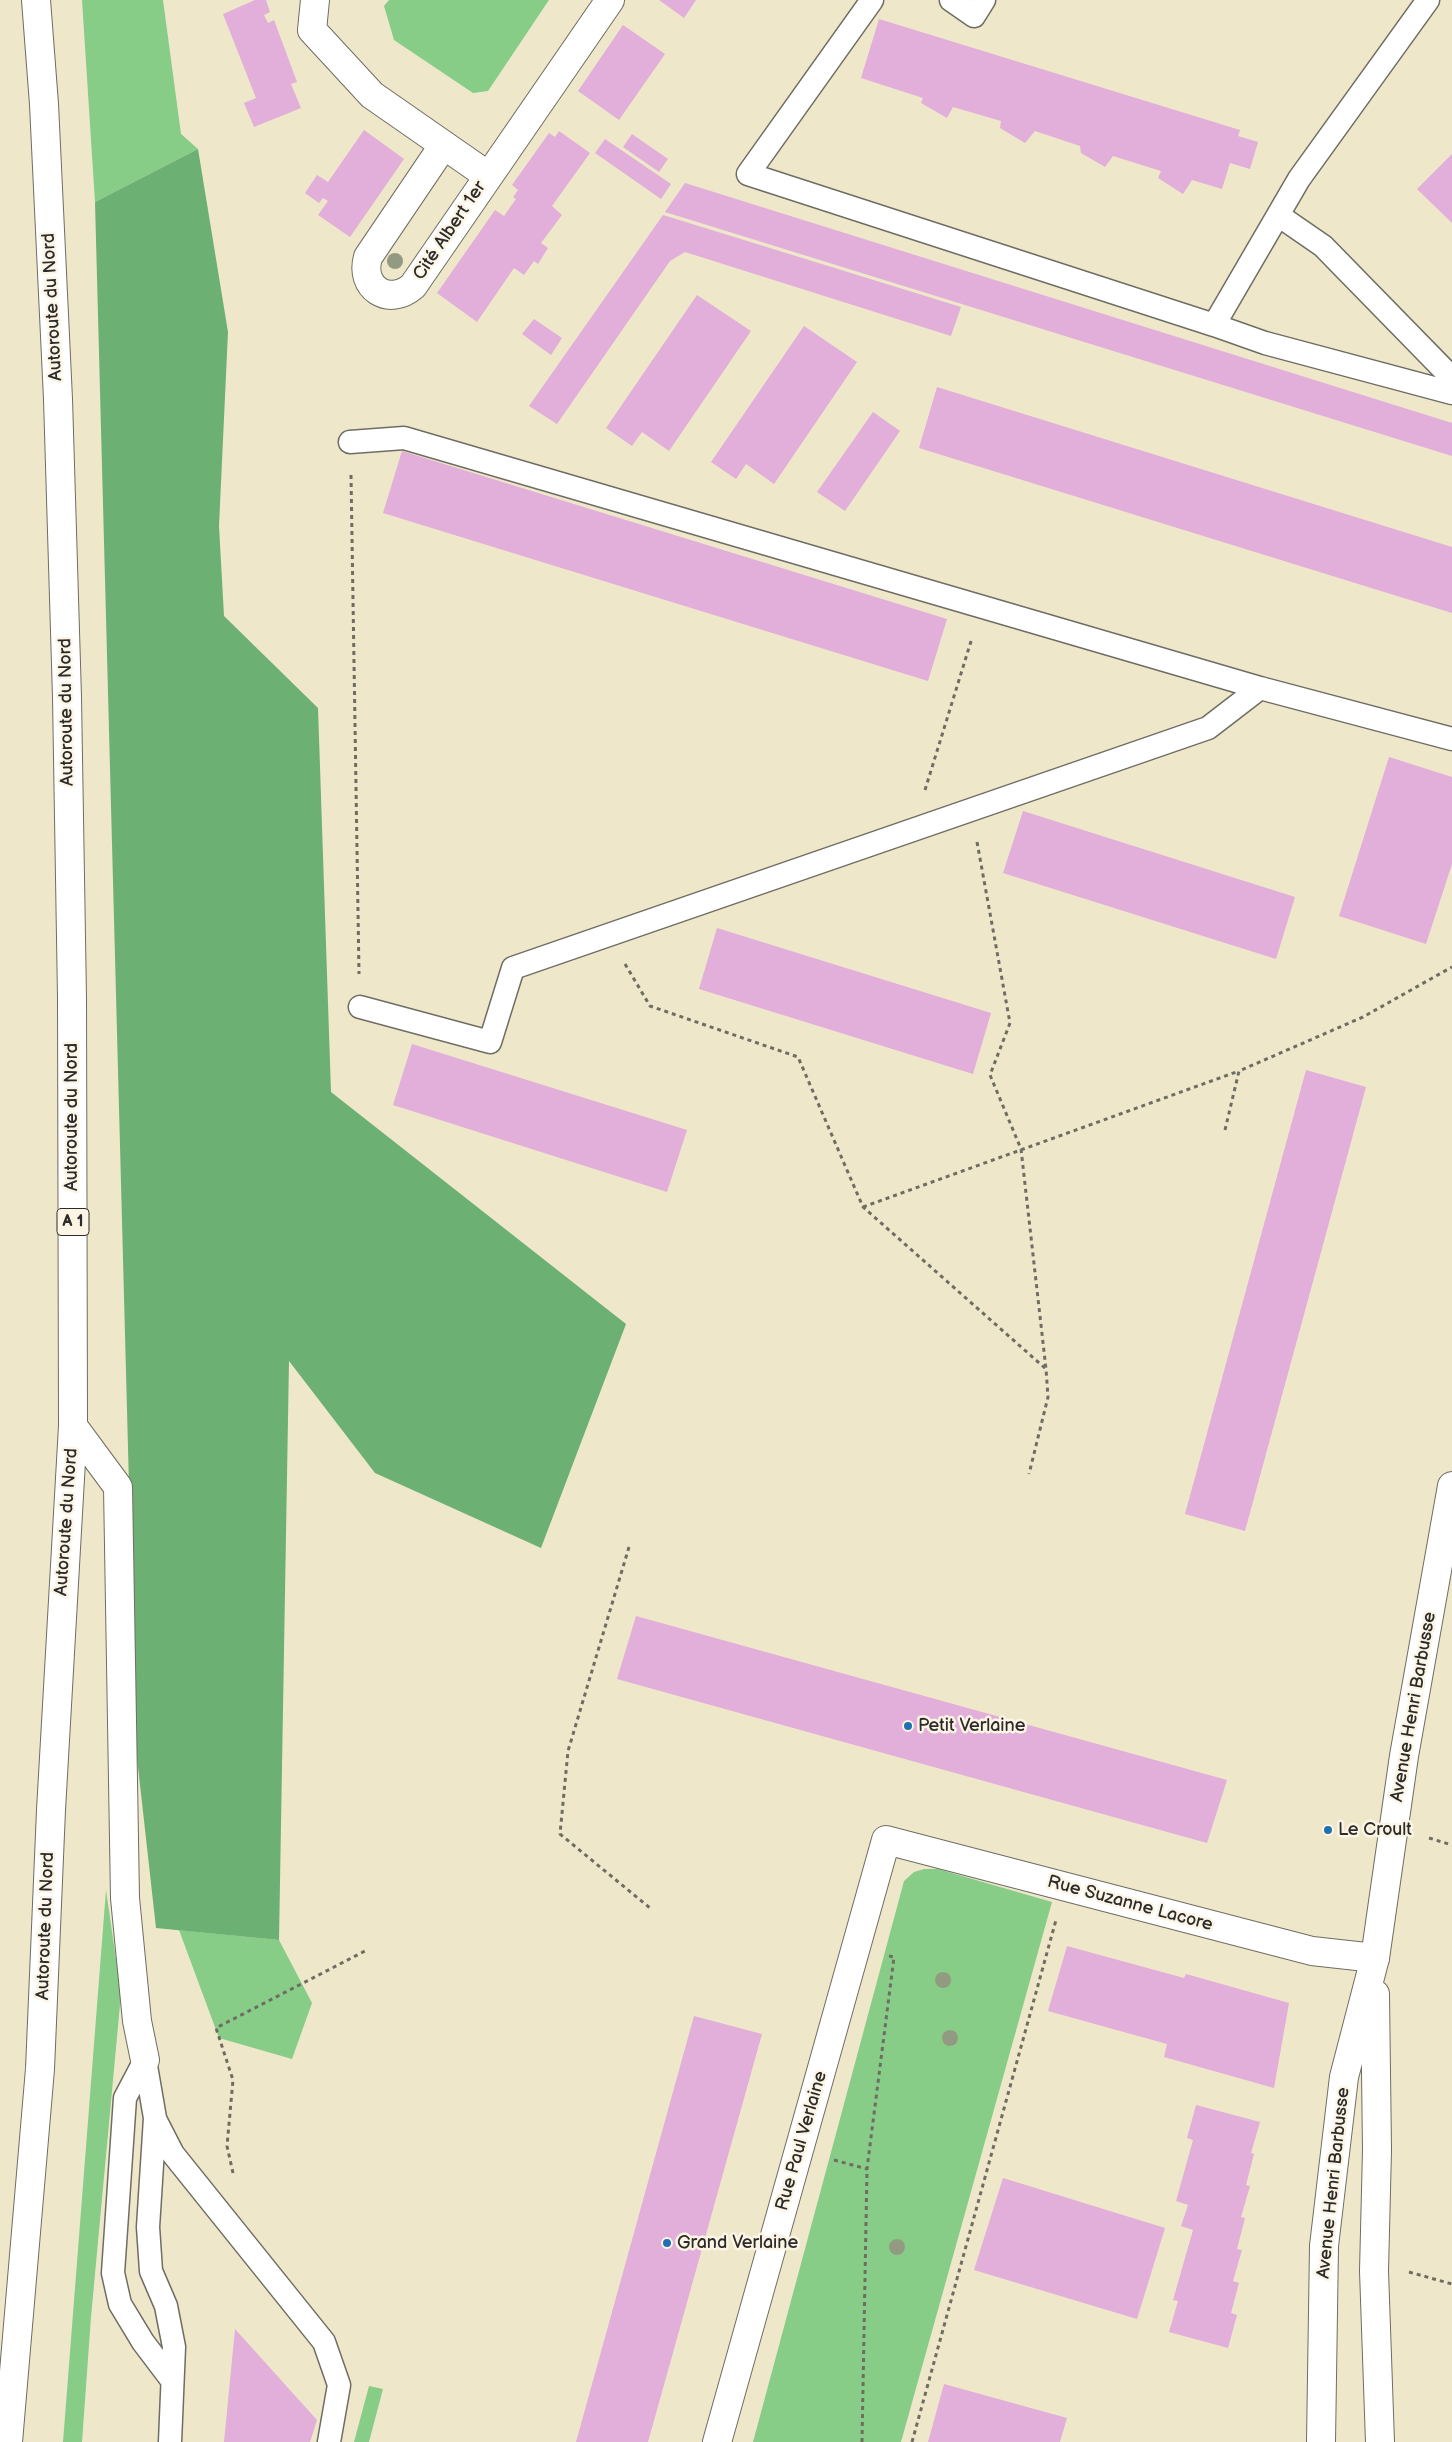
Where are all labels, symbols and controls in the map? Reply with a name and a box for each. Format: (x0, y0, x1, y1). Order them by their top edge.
street label: Cité Albert 1er (409, 177, 491, 285)
street label: Autoroute du Nord (38, 232, 68, 382)
street label: Autoroute du Nord (55, 638, 79, 786)
street label: Autoroute du Nord (61, 1043, 83, 1191)
road number: A 1 (57, 1208, 89, 1236)
street label: Autoroute du Nord (51, 1447, 83, 1597)
street label: Avenue Henri Barbusse (1387, 1610, 1441, 1804)
place label: Petit Verlaine (918, 1715, 1025, 1737)
marker: Petit Verlaine (902, 1720, 914, 1732)
place label: Le Croult (1338, 1819, 1412, 1841)
marker: Le Croult (1322, 1824, 1334, 1836)
street label: Autoroute du Nord (33, 1852, 59, 2000)
street label: Rue Suzanne Lacore (1045, 1872, 1215, 1936)
street label: Rue Paul Verlaine (772, 2069, 832, 2213)
street label: Avenue Henri Barbusse (1313, 2086, 1355, 2280)
place label: Grand Verlaine (677, 2232, 798, 2254)
marker: Grand Verlaine (661, 2237, 673, 2249)

